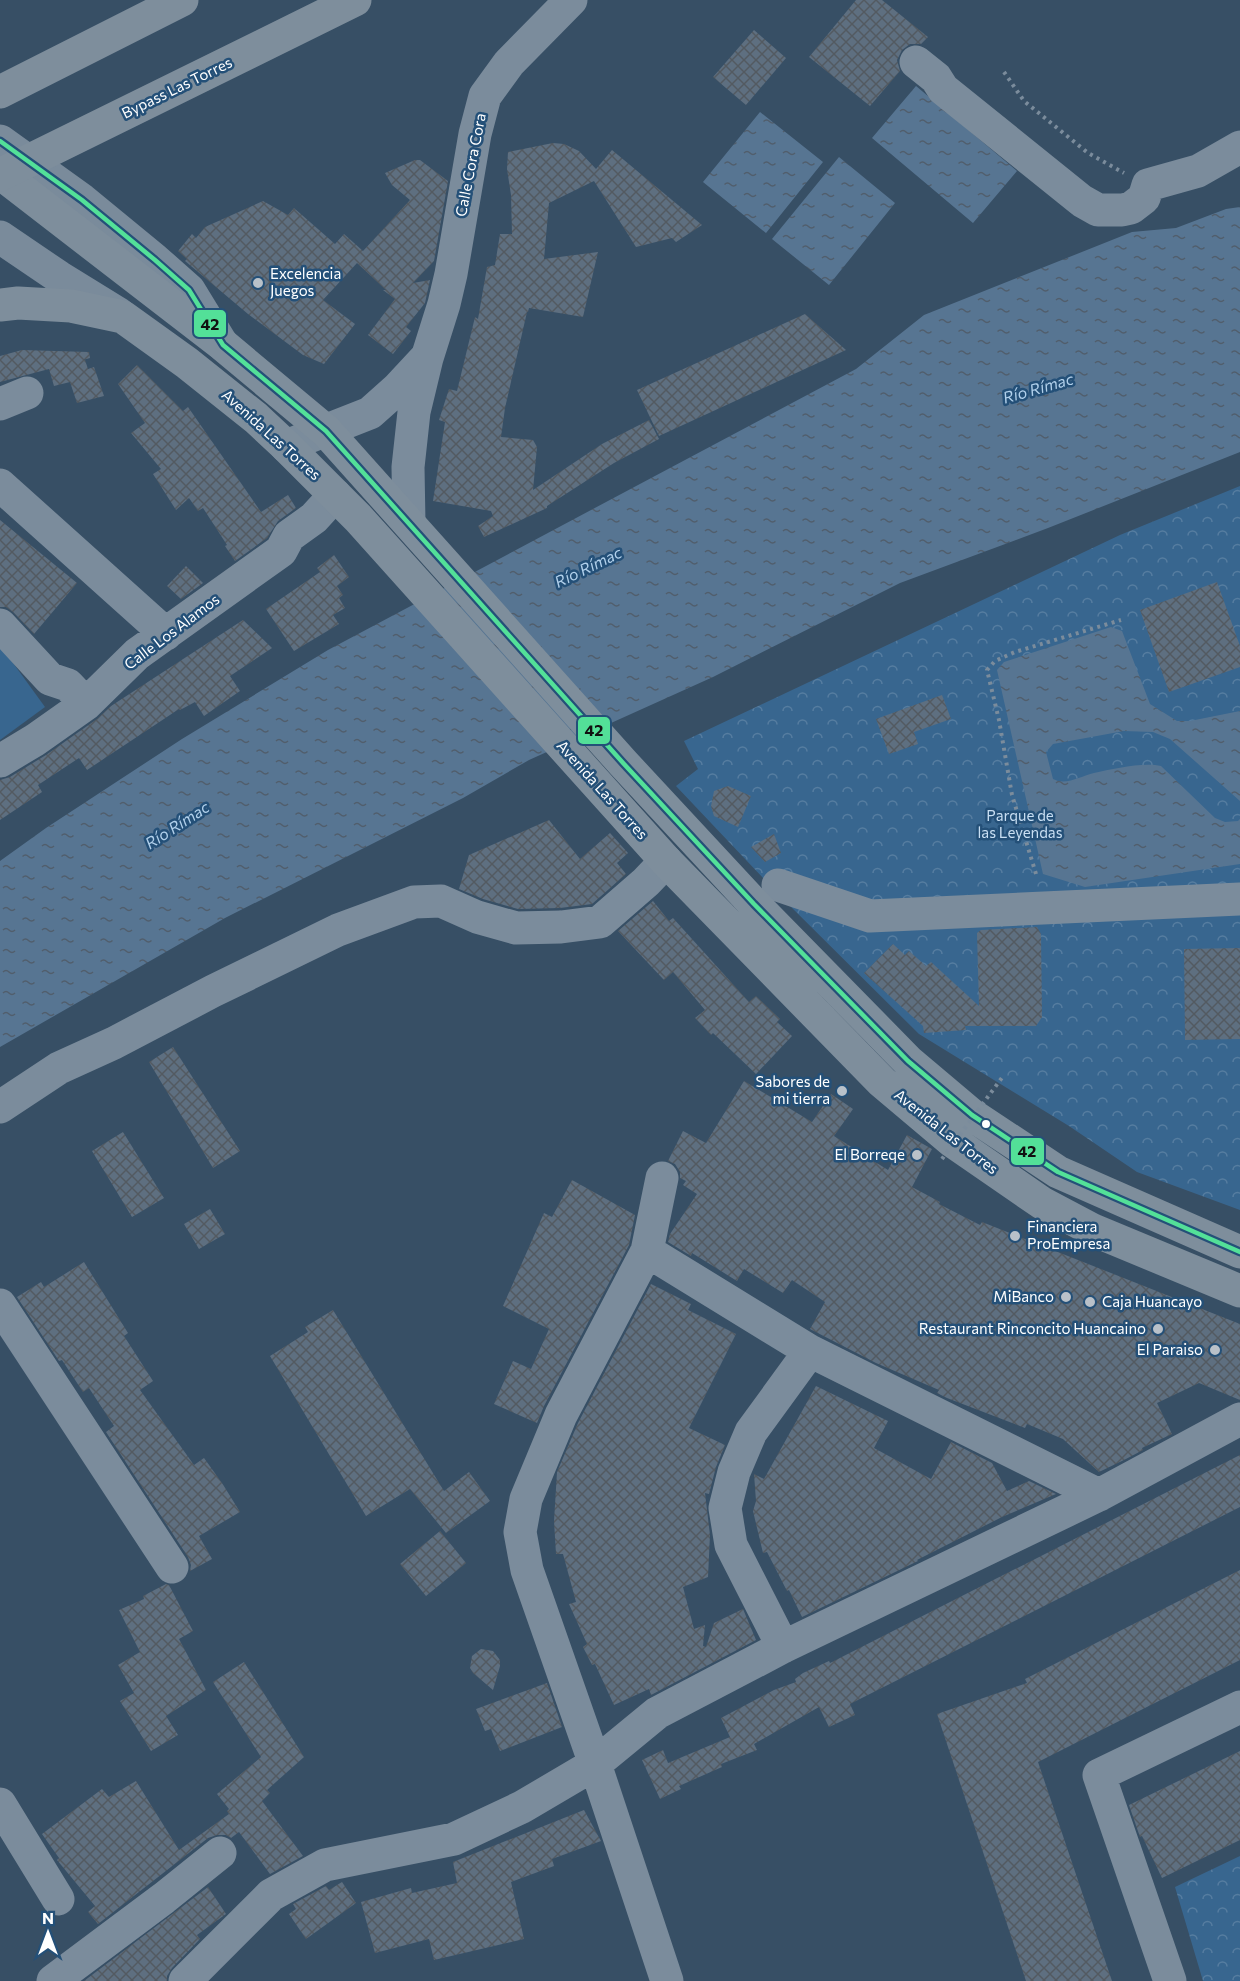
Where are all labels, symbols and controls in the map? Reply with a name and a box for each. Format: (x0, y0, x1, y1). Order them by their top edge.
street label: Bypass Las Torres (118, 53, 235, 122)
street label: Calle Cora Cora (451, 111, 489, 218)
place label: Excelencia Juegos (270, 264, 341, 299)
marker: Excelencia Juegos (251, 276, 265, 290)
line badge: 42 (193, 309, 227, 338)
text: 42 (201, 314, 219, 333)
water label: Río Rímac (1000, 368, 1075, 407)
street label: Avenida Las Torres (218, 385, 325, 484)
water label: Río Rímac (551, 542, 625, 591)
street label: Calle Los Alamos (120, 590, 223, 673)
line badge: 42 (577, 716, 611, 745)
text: 42 (585, 720, 603, 739)
street label: Avenida Las Torres (554, 736, 652, 843)
water label: Río Rímac (141, 797, 212, 852)
park label: Parque de las Leyendas (978, 806, 1063, 841)
place label: Sabores de mi tierra (756, 1072, 830, 1107)
marker: Sabores de mi tierra (835, 1084, 849, 1098)
street label: Avenida Las Torres (891, 1085, 1002, 1177)
unlabelled marker (980, 1118, 992, 1130)
line badge: 42 (1010, 1137, 1045, 1166)
text: 42 (1018, 1141, 1036, 1160)
place label: El Borreqe (834, 1145, 905, 1163)
marker: El Borreqe (910, 1148, 924, 1162)
place label: Financiera ProEmpresa (1027, 1217, 1110, 1252)
marker: Financiera ProEmpresa (1008, 1229, 1022, 1243)
place label: MiBanco (993, 1287, 1054, 1305)
marker: MiBanco (1059, 1290, 1073, 1304)
place label: Caja Huancayo (1102, 1292, 1202, 1310)
marker: Caja Huancayo (1083, 1295, 1097, 1309)
place label: Restaurant Rinconcito Huancaino (919, 1319, 1146, 1337)
marker: Restaurant Rinconcito Huancaino (1151, 1322, 1165, 1336)
place label: El Paraiso (1137, 1340, 1203, 1358)
marker: El Paraiso (1208, 1343, 1222, 1357)
north arrow (18, 1903, 78, 1963)
text: N (42, 1908, 54, 1927)

